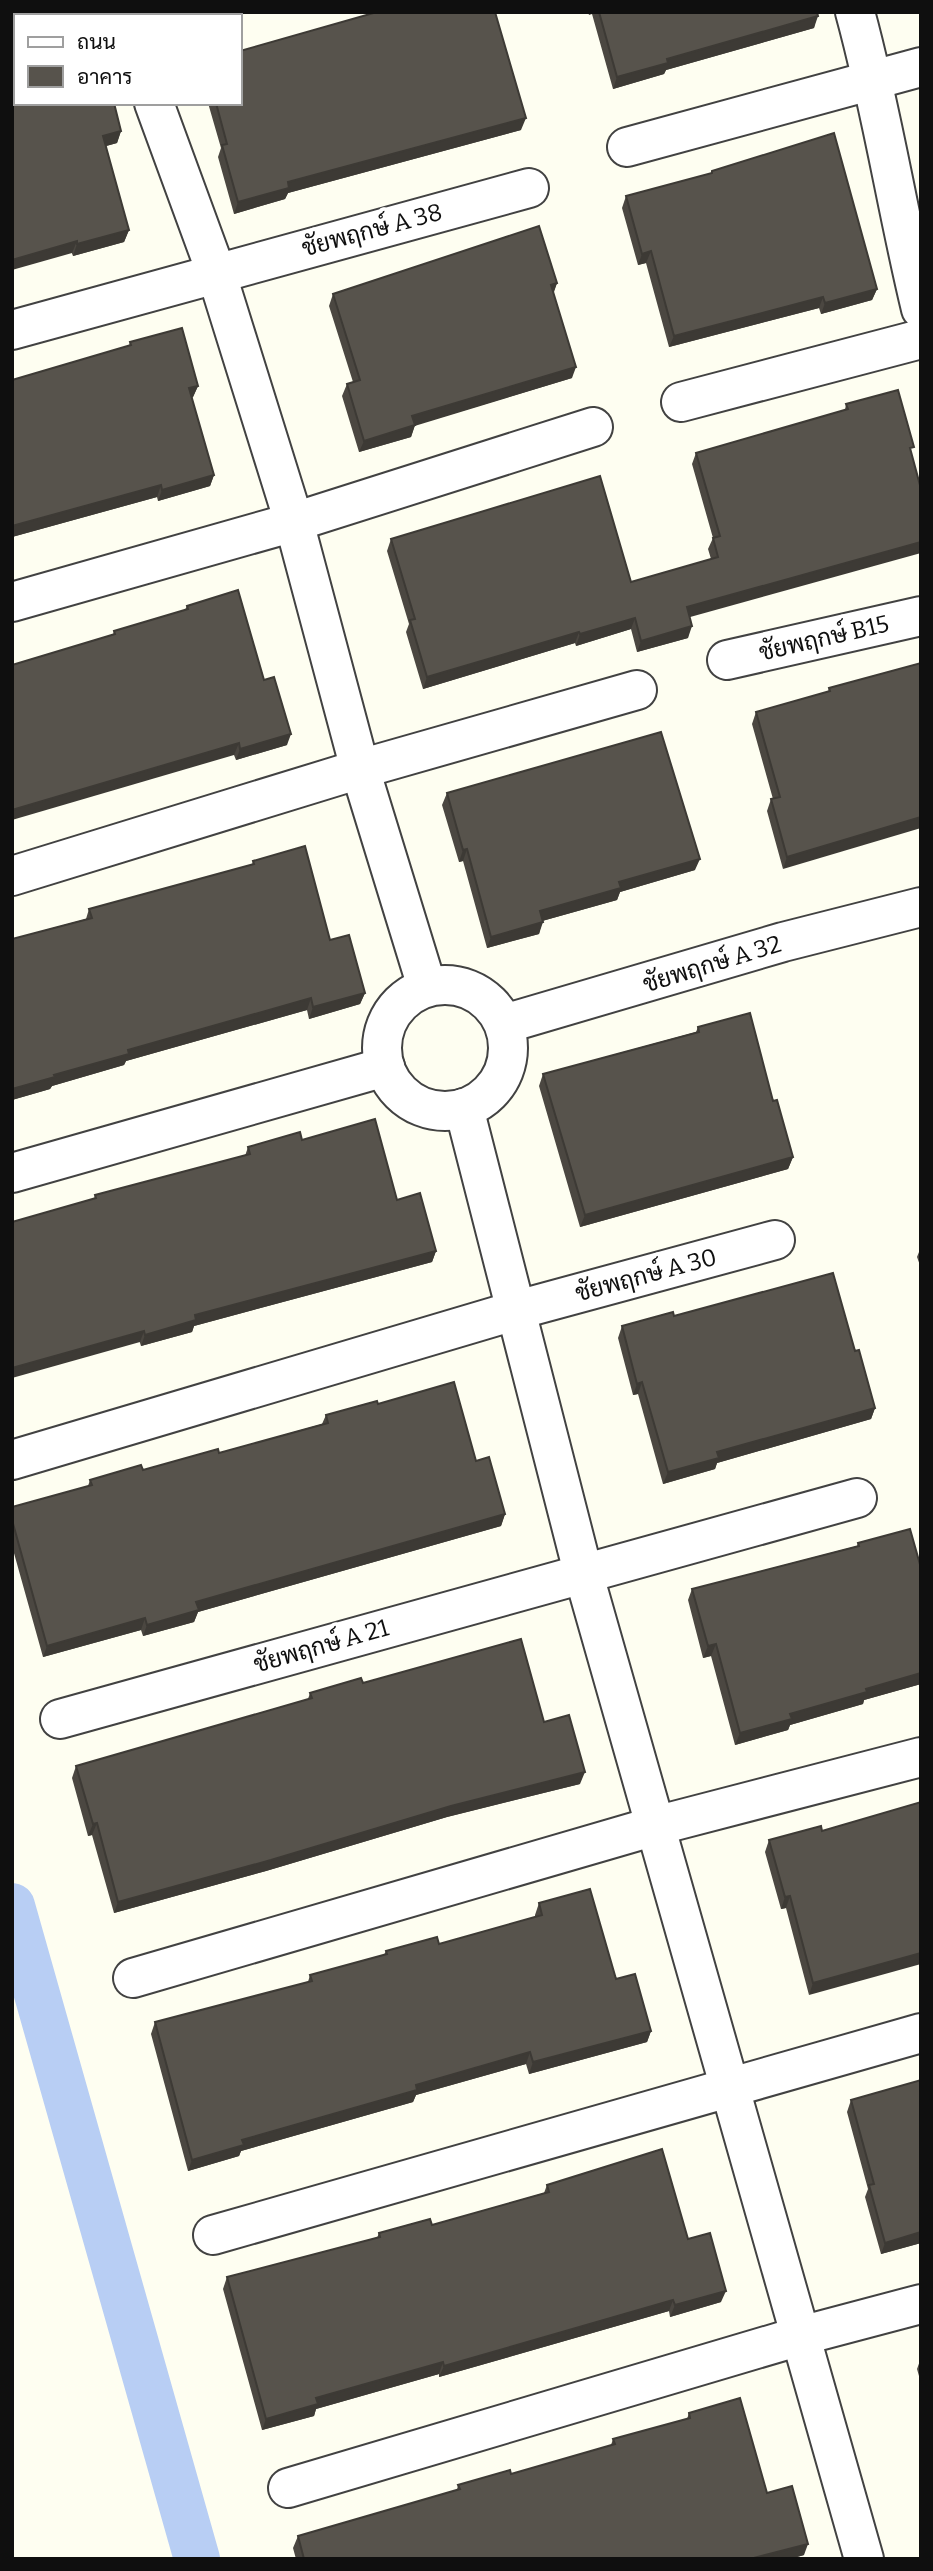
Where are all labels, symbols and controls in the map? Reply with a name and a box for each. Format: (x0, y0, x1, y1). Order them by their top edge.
legend (14, 14, 242, 105)
text: ถนน (77, 29, 116, 55)
text: อาคาร (77, 64, 133, 90)
street label: ชัยพฤกษ์ A 38 (298, 196, 445, 262)
street label: ชัยพฤกษ์ B15 (756, 608, 892, 667)
street label: ชัยพฤกษ์ A 32 (639, 928, 784, 998)
street label: ชัยพฤกษ์ A 30 (572, 1241, 720, 1307)
street label: ชัยพฤกษ์ A 21 (250, 1611, 392, 1679)

